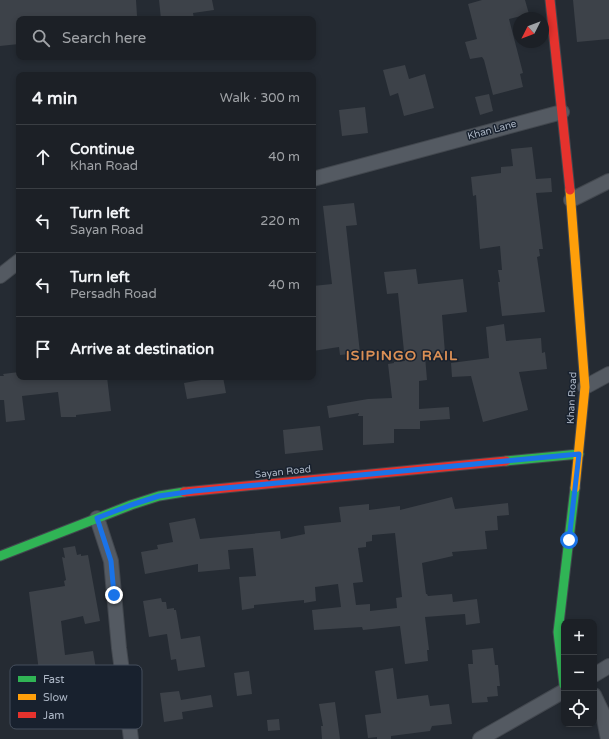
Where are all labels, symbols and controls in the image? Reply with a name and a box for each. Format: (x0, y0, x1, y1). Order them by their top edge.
north arrow (513, 12, 549, 48)
search box (16, 16, 316, 60)
icon: search (30, 27, 52, 49)
text: Search here (62, 29, 146, 47)
text: 4 min (32, 88, 77, 109)
text: Walk · 300 m (220, 90, 300, 106)
street label: Khan Lane (466, 118, 518, 142)
text: Continue (70, 140, 134, 158)
icon: ahead (32, 146, 54, 168)
text: 40 m (268, 149, 300, 165)
text: Khan Road (70, 158, 138, 174)
text: Turn left (70, 204, 130, 222)
icon: left (32, 210, 54, 232)
text: 220 m (260, 213, 300, 229)
text: Sayan Road (70, 222, 143, 238)
text: Turn left (70, 268, 130, 286)
icon: left (32, 274, 54, 296)
text: 40 m (268, 277, 300, 293)
text: Persadh Road (70, 286, 157, 302)
icon: arrive (32, 338, 54, 360)
text: Arrive at destination (70, 340, 214, 358)
district label: ISIPINGO RAIL (346, 347, 458, 364)
street label: Khan Road (565, 372, 579, 424)
street label: Sayan Road (254, 463, 312, 481)
route start (560, 531, 578, 549)
route end (105, 586, 123, 604)
map controls (561, 619, 597, 727)
button: + (561, 619, 597, 655)
button: − (561, 655, 597, 691)
legend (10, 665, 142, 729)
text: Fast (43, 673, 64, 686)
text: Slow (43, 691, 68, 704)
button: locate (561, 691, 597, 727)
text: Jam (43, 709, 64, 722)

